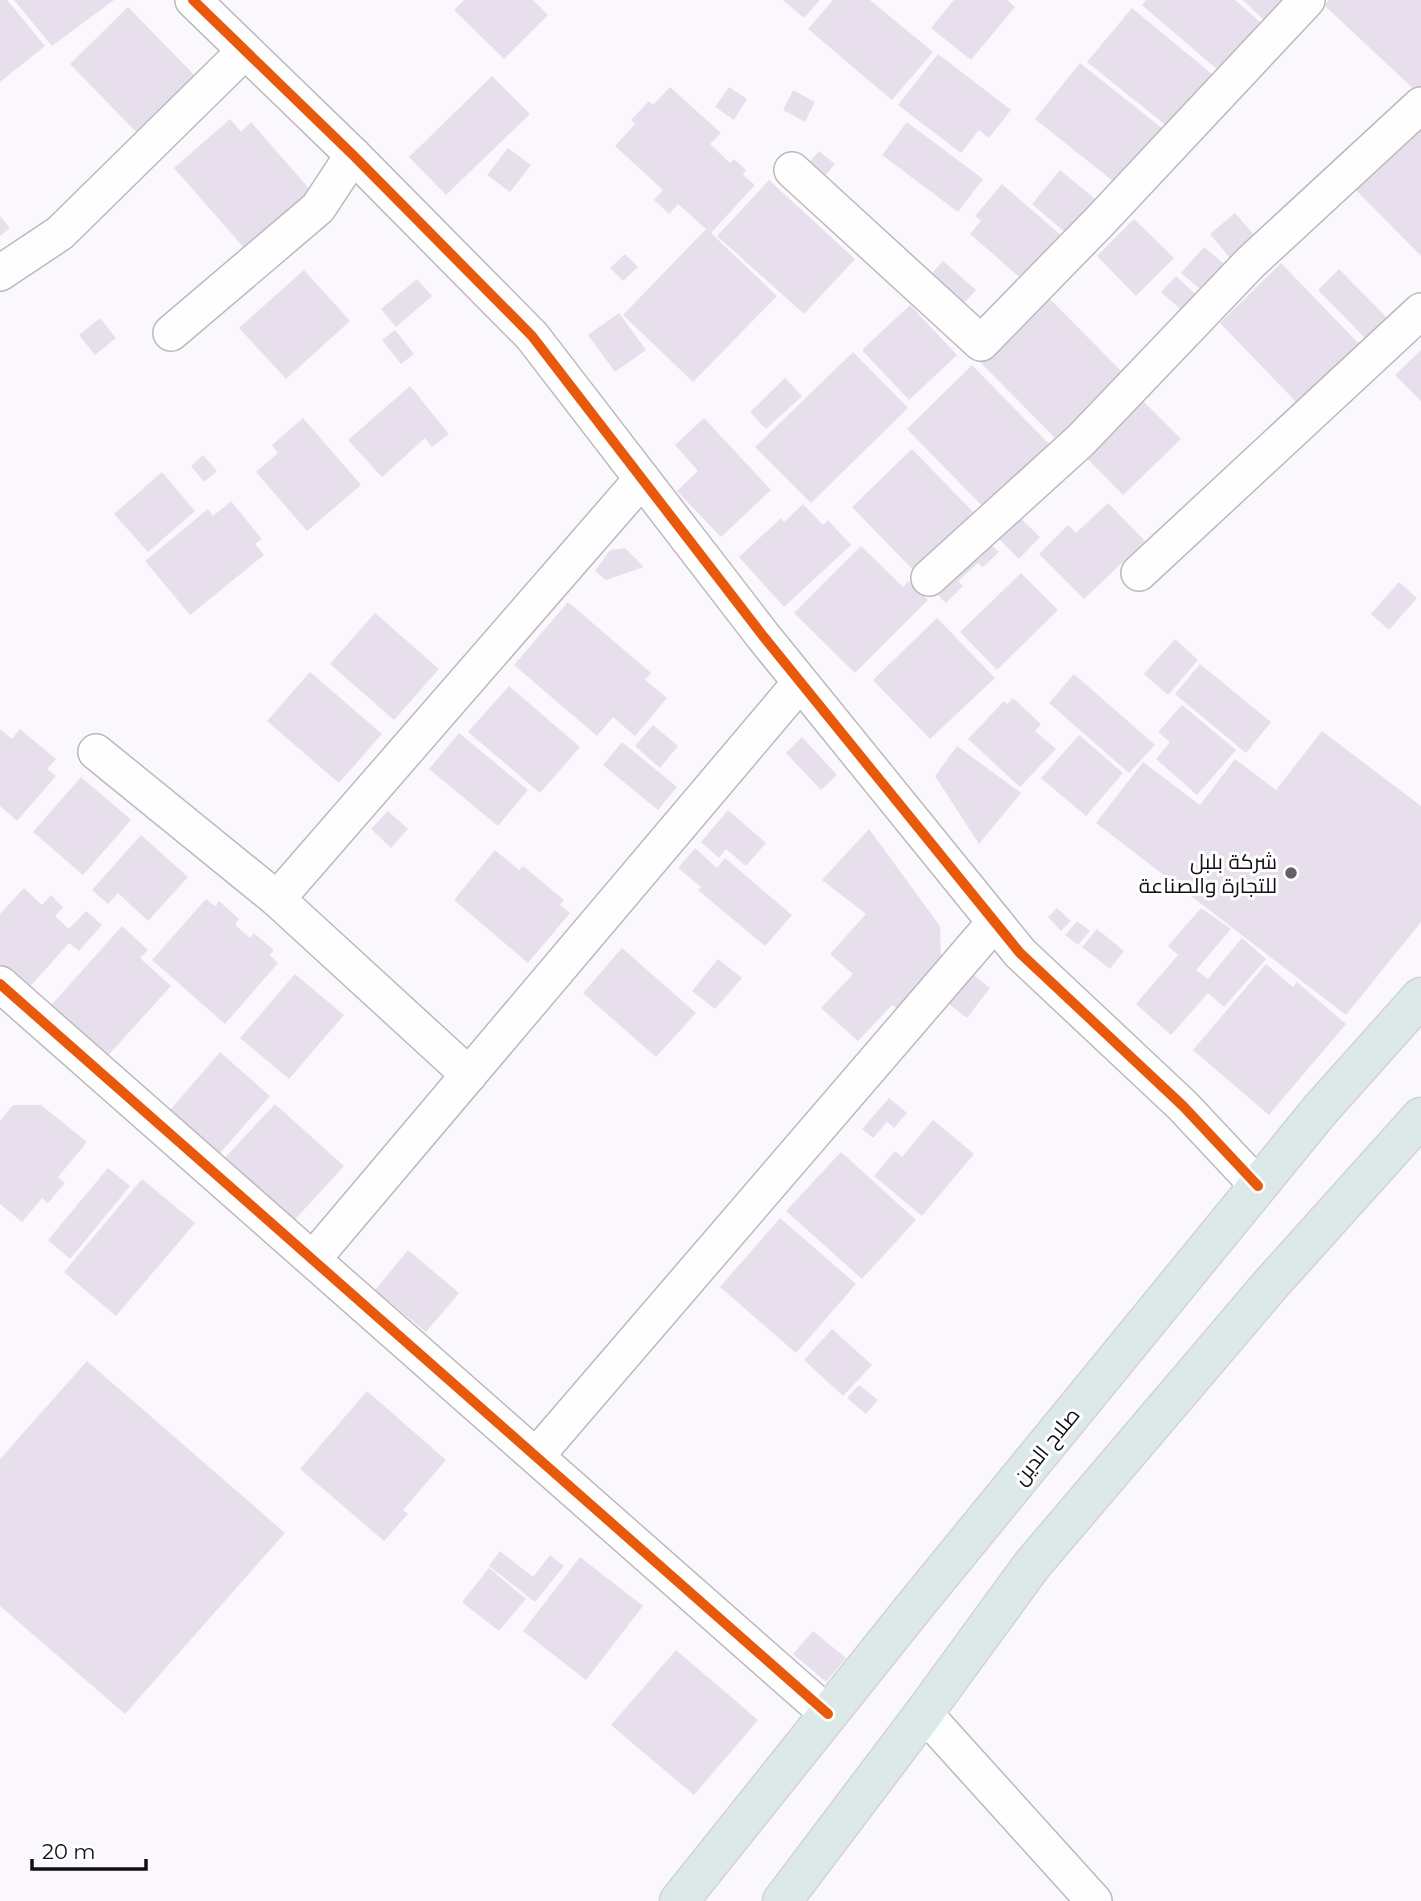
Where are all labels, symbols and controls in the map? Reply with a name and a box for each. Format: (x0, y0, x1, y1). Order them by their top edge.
place label: شركة بلبل للتجارة والصناعة (1139, 849, 1277, 898)
marker: شركة بلبل للتجارة والصناعة (1283, 865, 1299, 881)
street label: صلاح الدين (1007, 1402, 1086, 1491)
scale bar (32, 1828, 145, 1872)
text: 20 m (42, 1839, 96, 1864)

